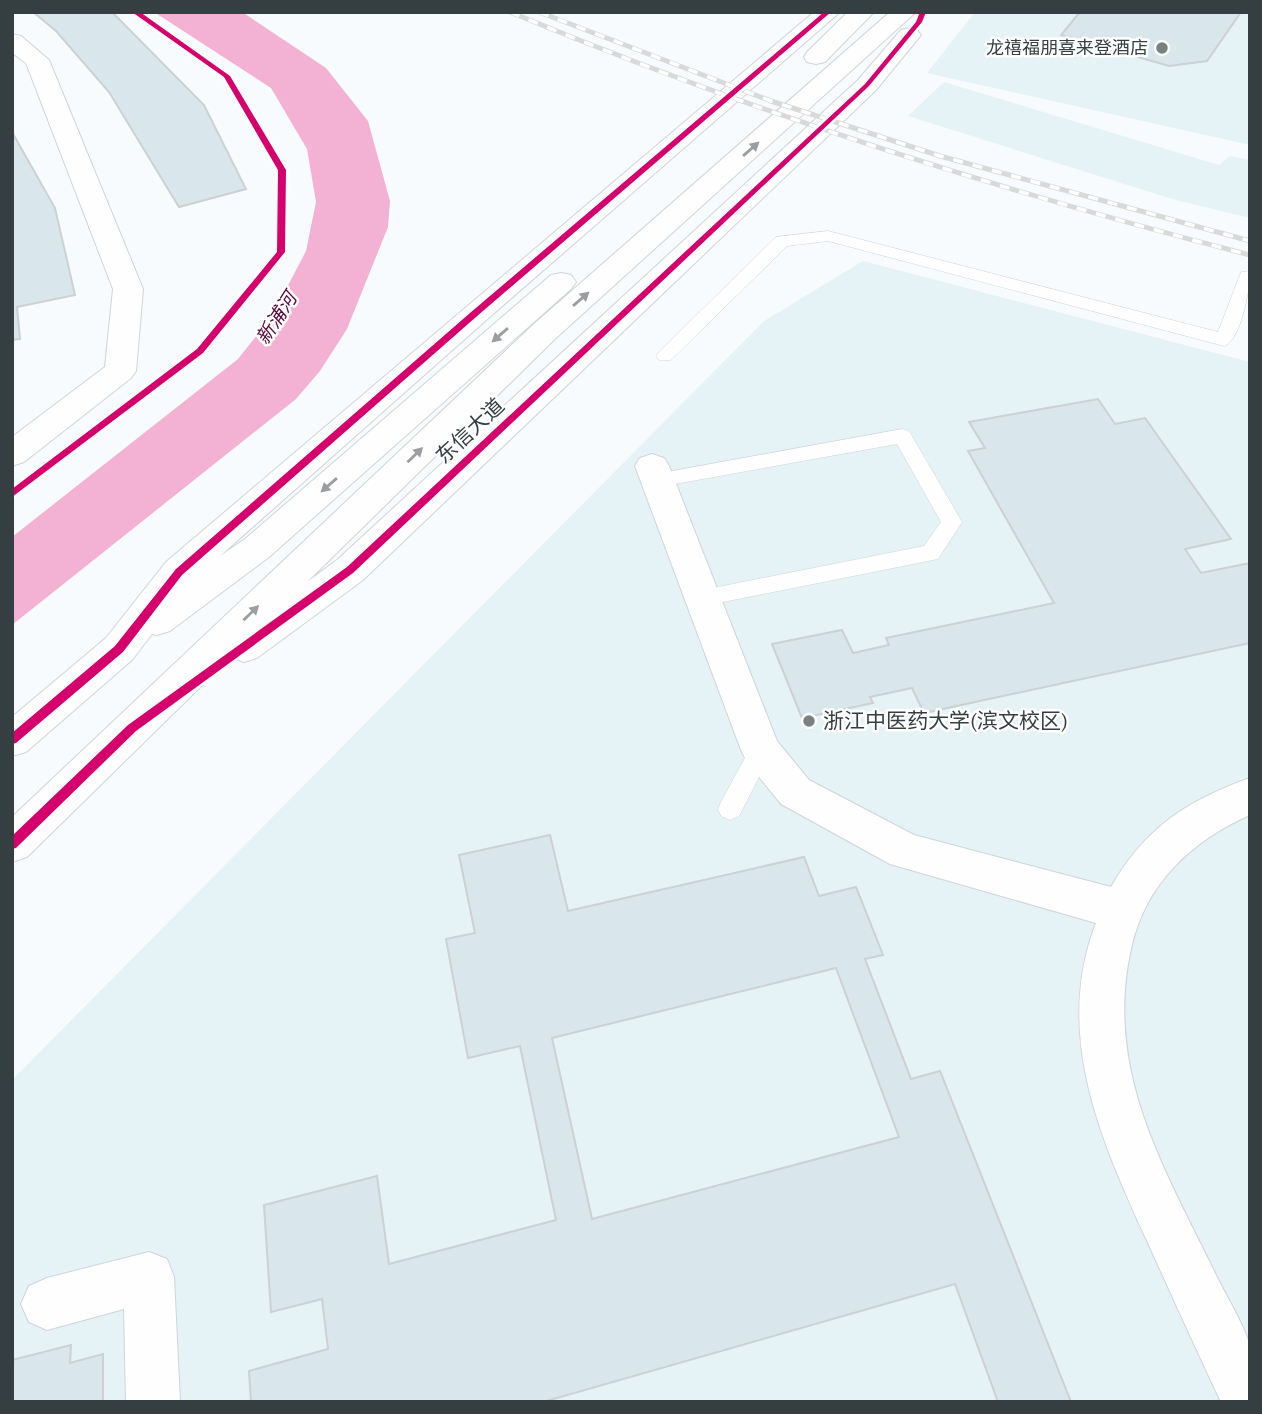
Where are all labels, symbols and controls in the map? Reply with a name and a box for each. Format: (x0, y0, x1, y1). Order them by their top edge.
place label: 龙禧福朋喜来登酒店 (986, 35, 1148, 60)
marker: 龙禧福朋喜来登酒店 (1154, 40, 1170, 56)
one-way arrow (743, 142, 760, 157)
water label: 新浦河 (250, 284, 305, 349)
one-way arrow (572, 291, 590, 307)
one-way arrow (491, 327, 509, 343)
street label: 东信大道 (429, 391, 510, 470)
one-way arrow (406, 446, 423, 463)
one-way arrow (321, 476, 338, 492)
one-way arrow (242, 605, 259, 621)
place label: 浙江中医药大学(滨文校区) (823, 706, 1068, 735)
marker: 浙江中医药大学(滨文校区) (801, 713, 817, 729)

